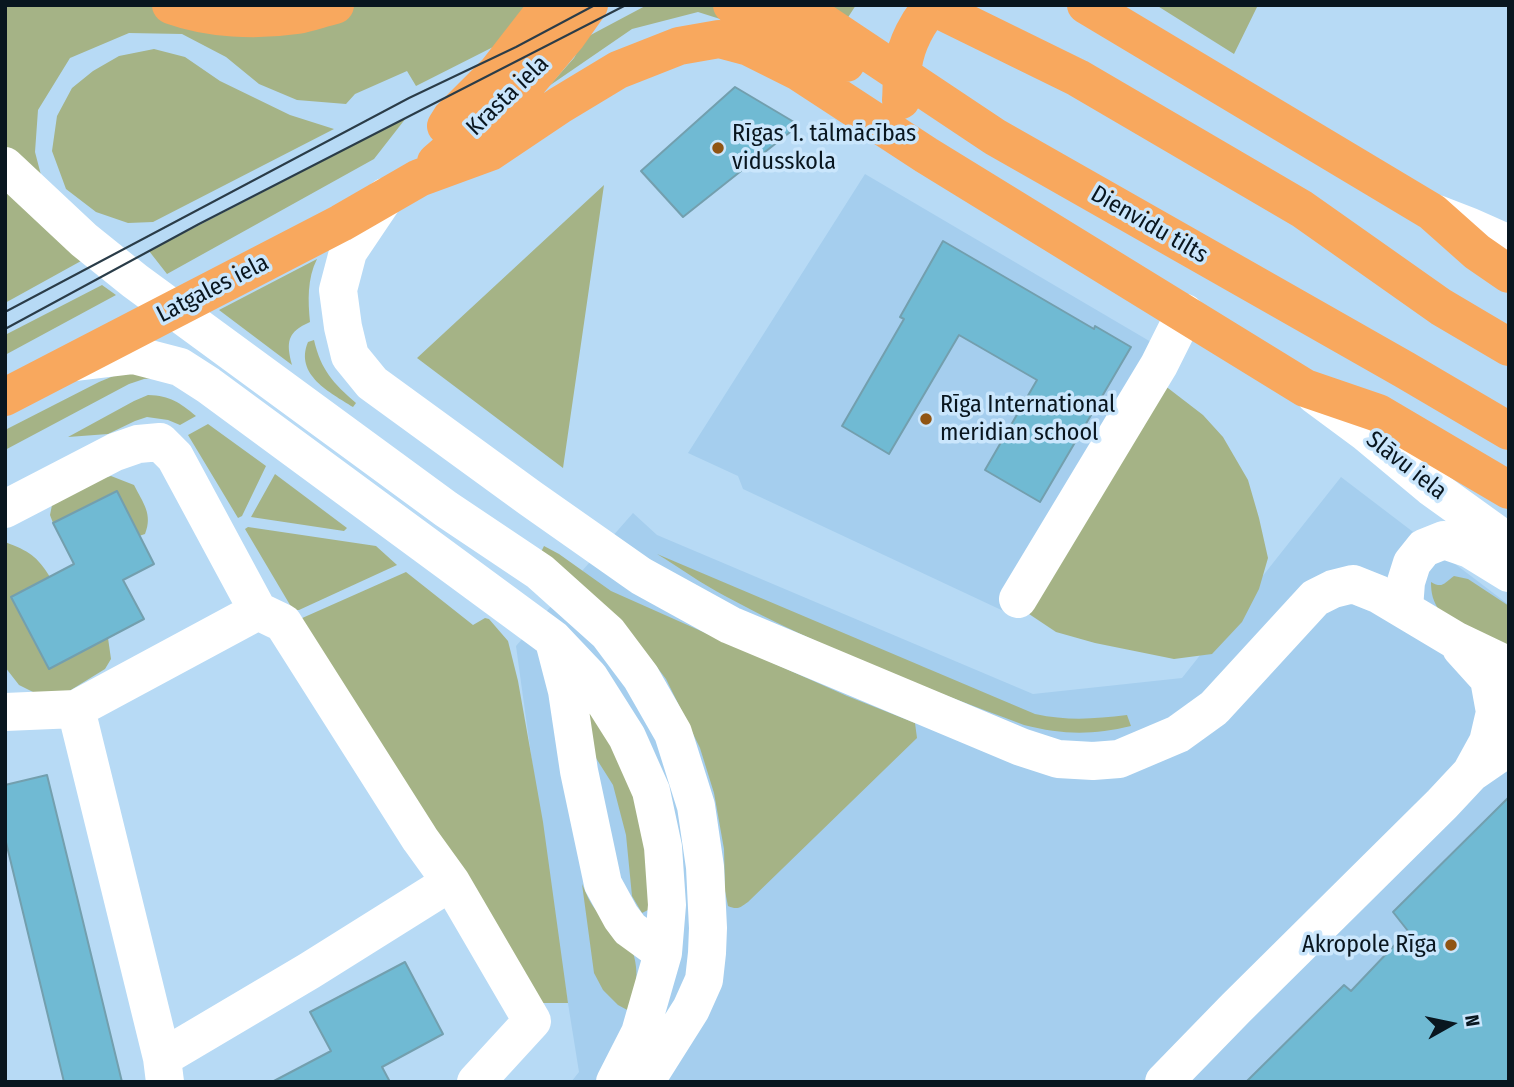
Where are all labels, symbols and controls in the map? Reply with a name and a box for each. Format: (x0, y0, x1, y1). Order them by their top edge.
street label: Krasta iela (461, 50, 555, 142)
place label: Rīgas 1. tālmācības vidusskola (732, 120, 916, 176)
marker: Rīgas 1. tālmācības vidusskola (710, 140, 726, 156)
street label: Dienvidu tilts (1085, 180, 1213, 270)
street label: Latgales iela (152, 248, 274, 330)
place label: Rīga International meridian school (940, 391, 1115, 447)
marker: Rīga International meridian school (918, 411, 934, 427)
street label: Slāvu iela (1360, 426, 1452, 506)
place label: Akropole Rīga (1302, 931, 1437, 959)
marker: Akropole Rīga (1443, 937, 1459, 953)
north arrow (1416, 989, 1486, 1059)
text: N (1460, 1013, 1484, 1028)

